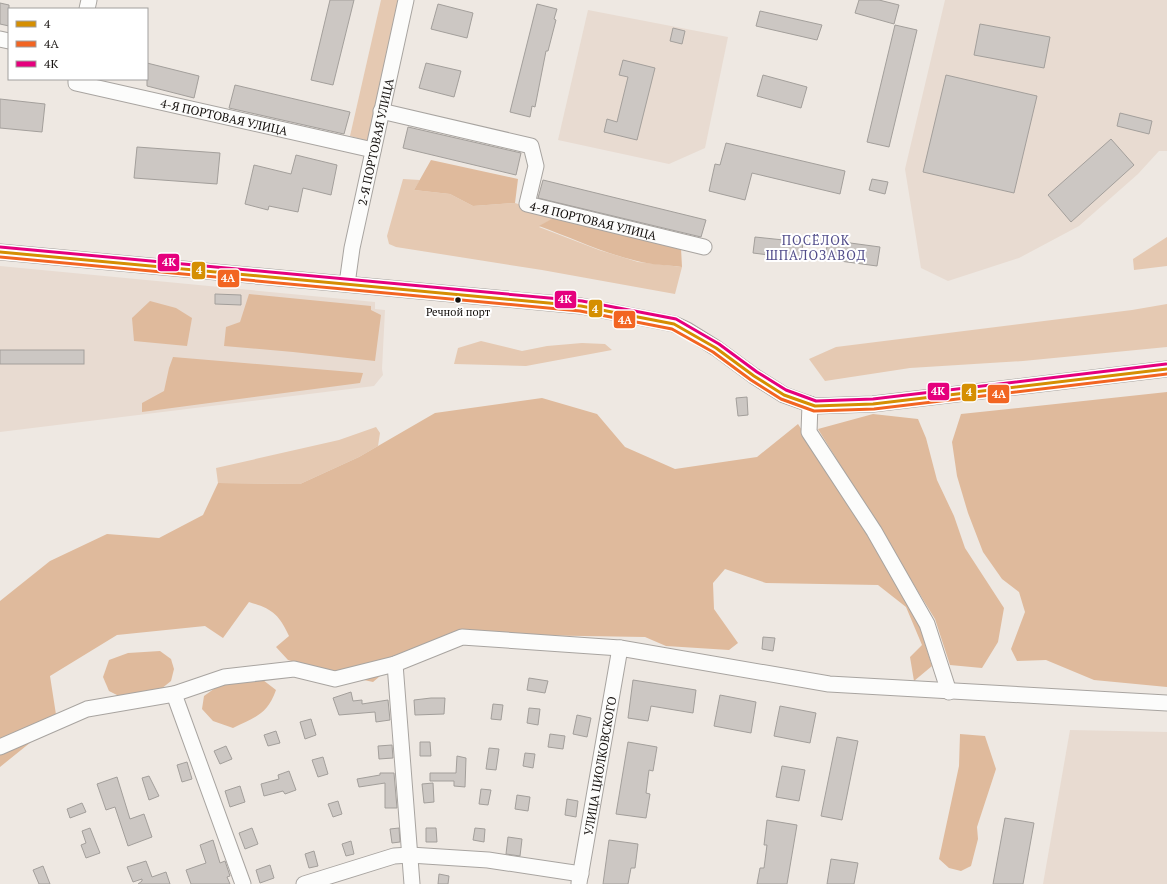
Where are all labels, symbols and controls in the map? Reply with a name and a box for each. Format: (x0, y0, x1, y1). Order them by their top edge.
legend (8, 8, 148, 80)
text: 4 (44, 16, 51, 31)
text: 4А (44, 36, 59, 51)
text: 4К (44, 56, 58, 71)
street label: 2-Я ПОРТОВАЯ УЛИЦА (354, 76, 396, 207)
street label: 4-Я ПОРТОВАЯ УЛИЦА (159, 95, 290, 138)
street label: 4-Я ПОРТОВАЯ УЛИЦА (529, 198, 659, 243)
district label: ПОСЁЛОК ШПАЛОЗАВОД (766, 231, 866, 264)
line badge: 4К (157, 253, 180, 272)
text: 4К (162, 255, 176, 269)
line badge: 4 (191, 261, 206, 280)
text: 4 (196, 263, 203, 277)
line badge: 4А (217, 269, 240, 288)
text: 4А (221, 271, 236, 285)
line badge: 4К (554, 290, 577, 309)
text: 4К (558, 292, 572, 306)
marker: Речной порт (453, 295, 463, 305)
line badge: 4 (588, 299, 603, 318)
text: 4 (592, 302, 599, 316)
place label: Речной порт (426, 305, 491, 319)
line badge: 4А (613, 310, 636, 329)
text: 4А (618, 313, 633, 327)
line badge: 4К (927, 382, 950, 401)
line badge: 4 (961, 383, 977, 402)
text: 4К (931, 384, 945, 398)
line badge: 4А (987, 384, 1010, 404)
text: 4 (966, 385, 973, 399)
text: 4А (992, 387, 1007, 401)
street label: УЛИЦА ЦИОЛКОВСКОГО (580, 695, 619, 836)

